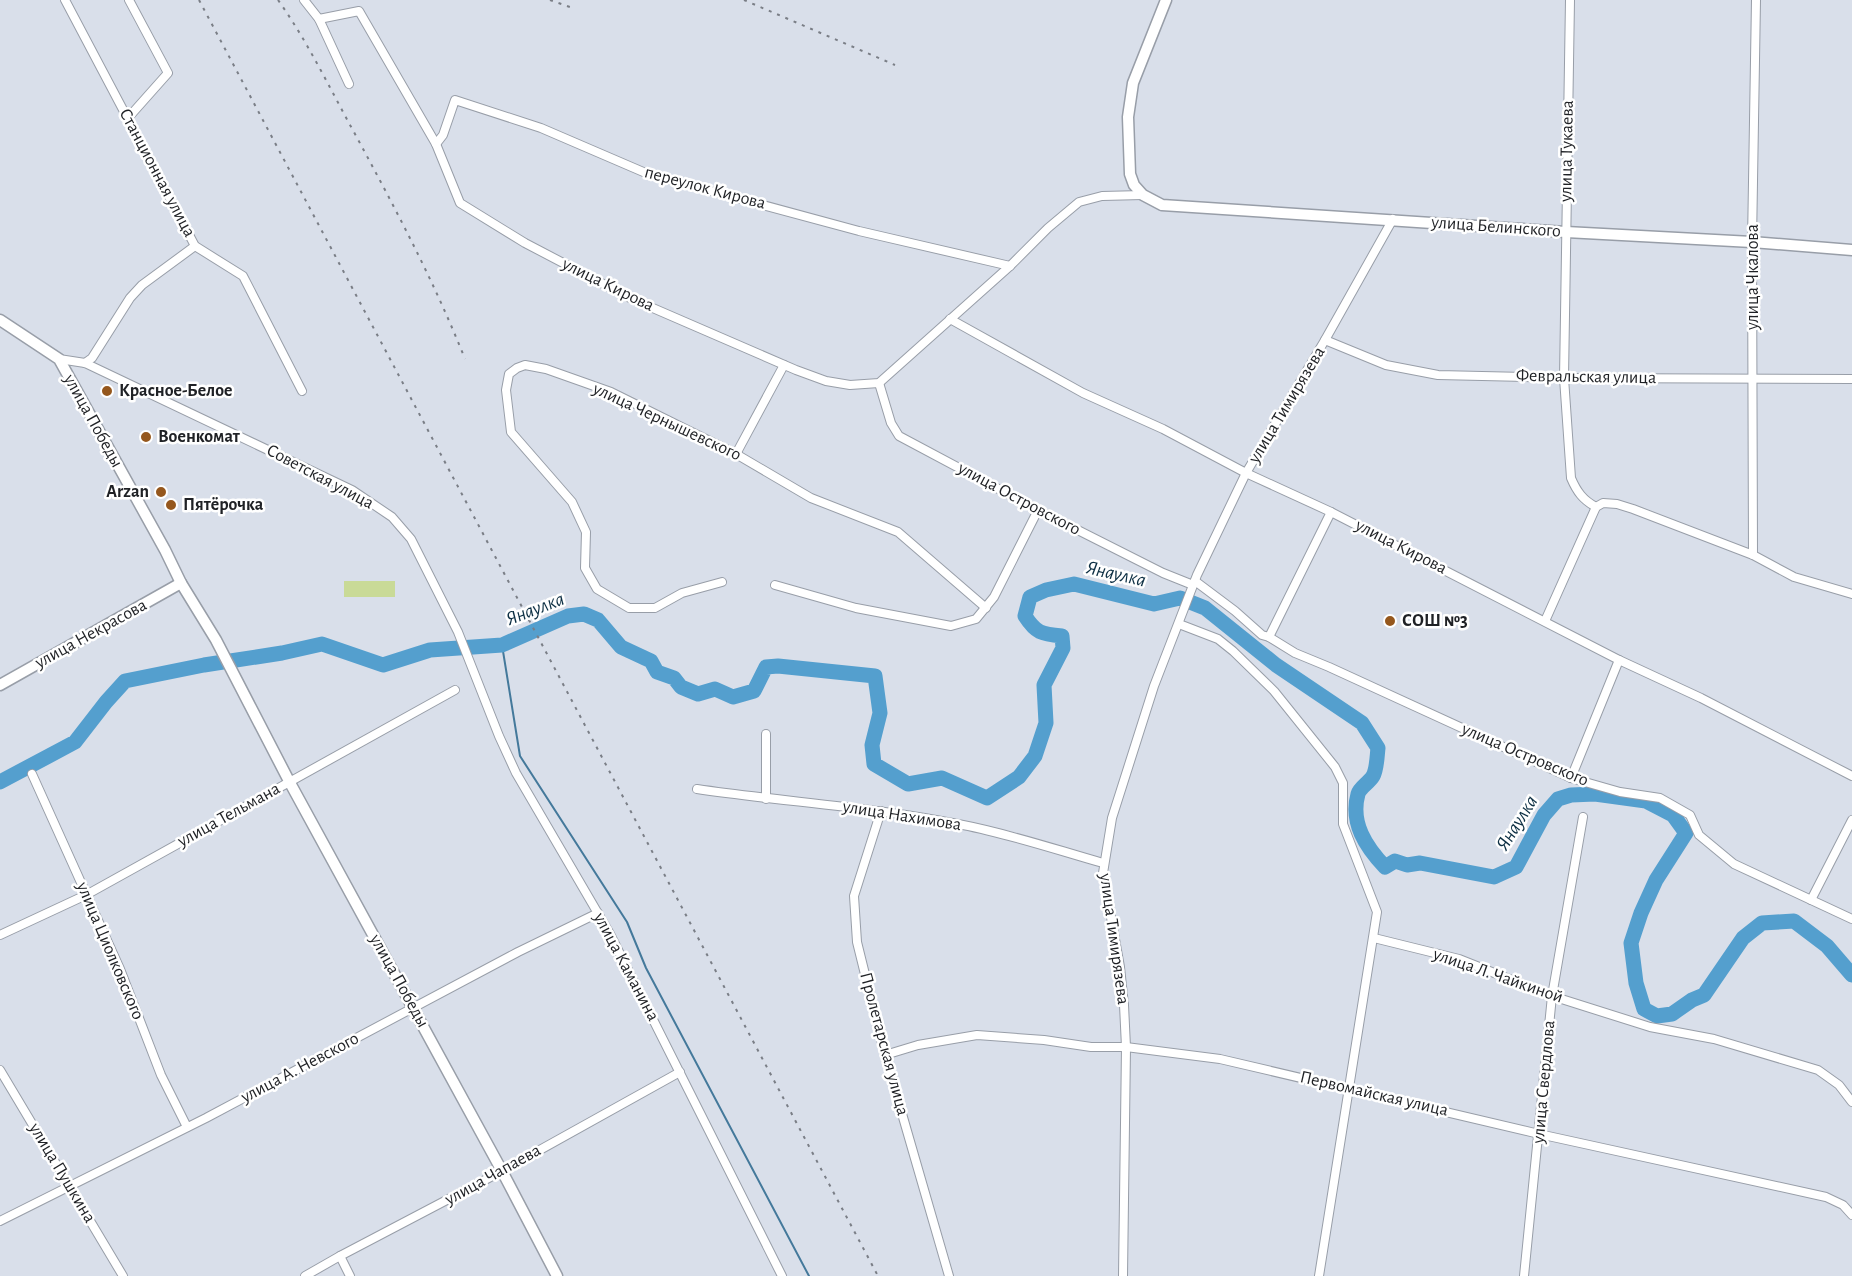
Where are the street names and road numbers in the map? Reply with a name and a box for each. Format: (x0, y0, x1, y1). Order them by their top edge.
street label: улица Тукаева (1557, 100, 1577, 203)
street label: Станционная улица (116, 106, 198, 240)
street label: переулок Кирова (642, 163, 768, 213)
street label: улица Белинского (1430, 213, 1561, 241)
street label: улица Чкалова (1744, 224, 1762, 331)
street label: улица Кирова (558, 255, 657, 315)
street label: улица Тимирязева (1245, 344, 1329, 467)
street label: Февральская улица (1516, 367, 1656, 387)
street label: улица Победы (60, 370, 127, 471)
street label: улица Чернышевского (589, 379, 744, 464)
street label: Советская улица (263, 441, 377, 513)
street label: улица Островского (954, 459, 1083, 539)
street label: улица Кирова (1352, 516, 1450, 578)
street label: улица Некрасова (31, 596, 150, 673)
street label: улица Островского (1458, 720, 1591, 790)
street label: улица Тельмана (174, 779, 283, 851)
street label: улица Нахимова (840, 798, 963, 834)
street label: улица Тимирязева (1096, 871, 1132, 1006)
street label: улица Циолковского (73, 879, 147, 1022)
street label: улица Каманина (589, 909, 662, 1024)
street label: улица Победы (366, 930, 433, 1031)
street label: улица Л. Чайкиной (1430, 945, 1565, 1007)
street label: Пролетарская улица (856, 970, 912, 1118)
street label: улица Свердлова (1530, 1020, 1558, 1145)
street label: улица А. Невского (237, 1029, 362, 1107)
street label: Первомайская улица (1298, 1068, 1450, 1120)
street label: улица Пушкина (25, 1119, 99, 1226)
street label: улица Чапаева (441, 1141, 544, 1209)

